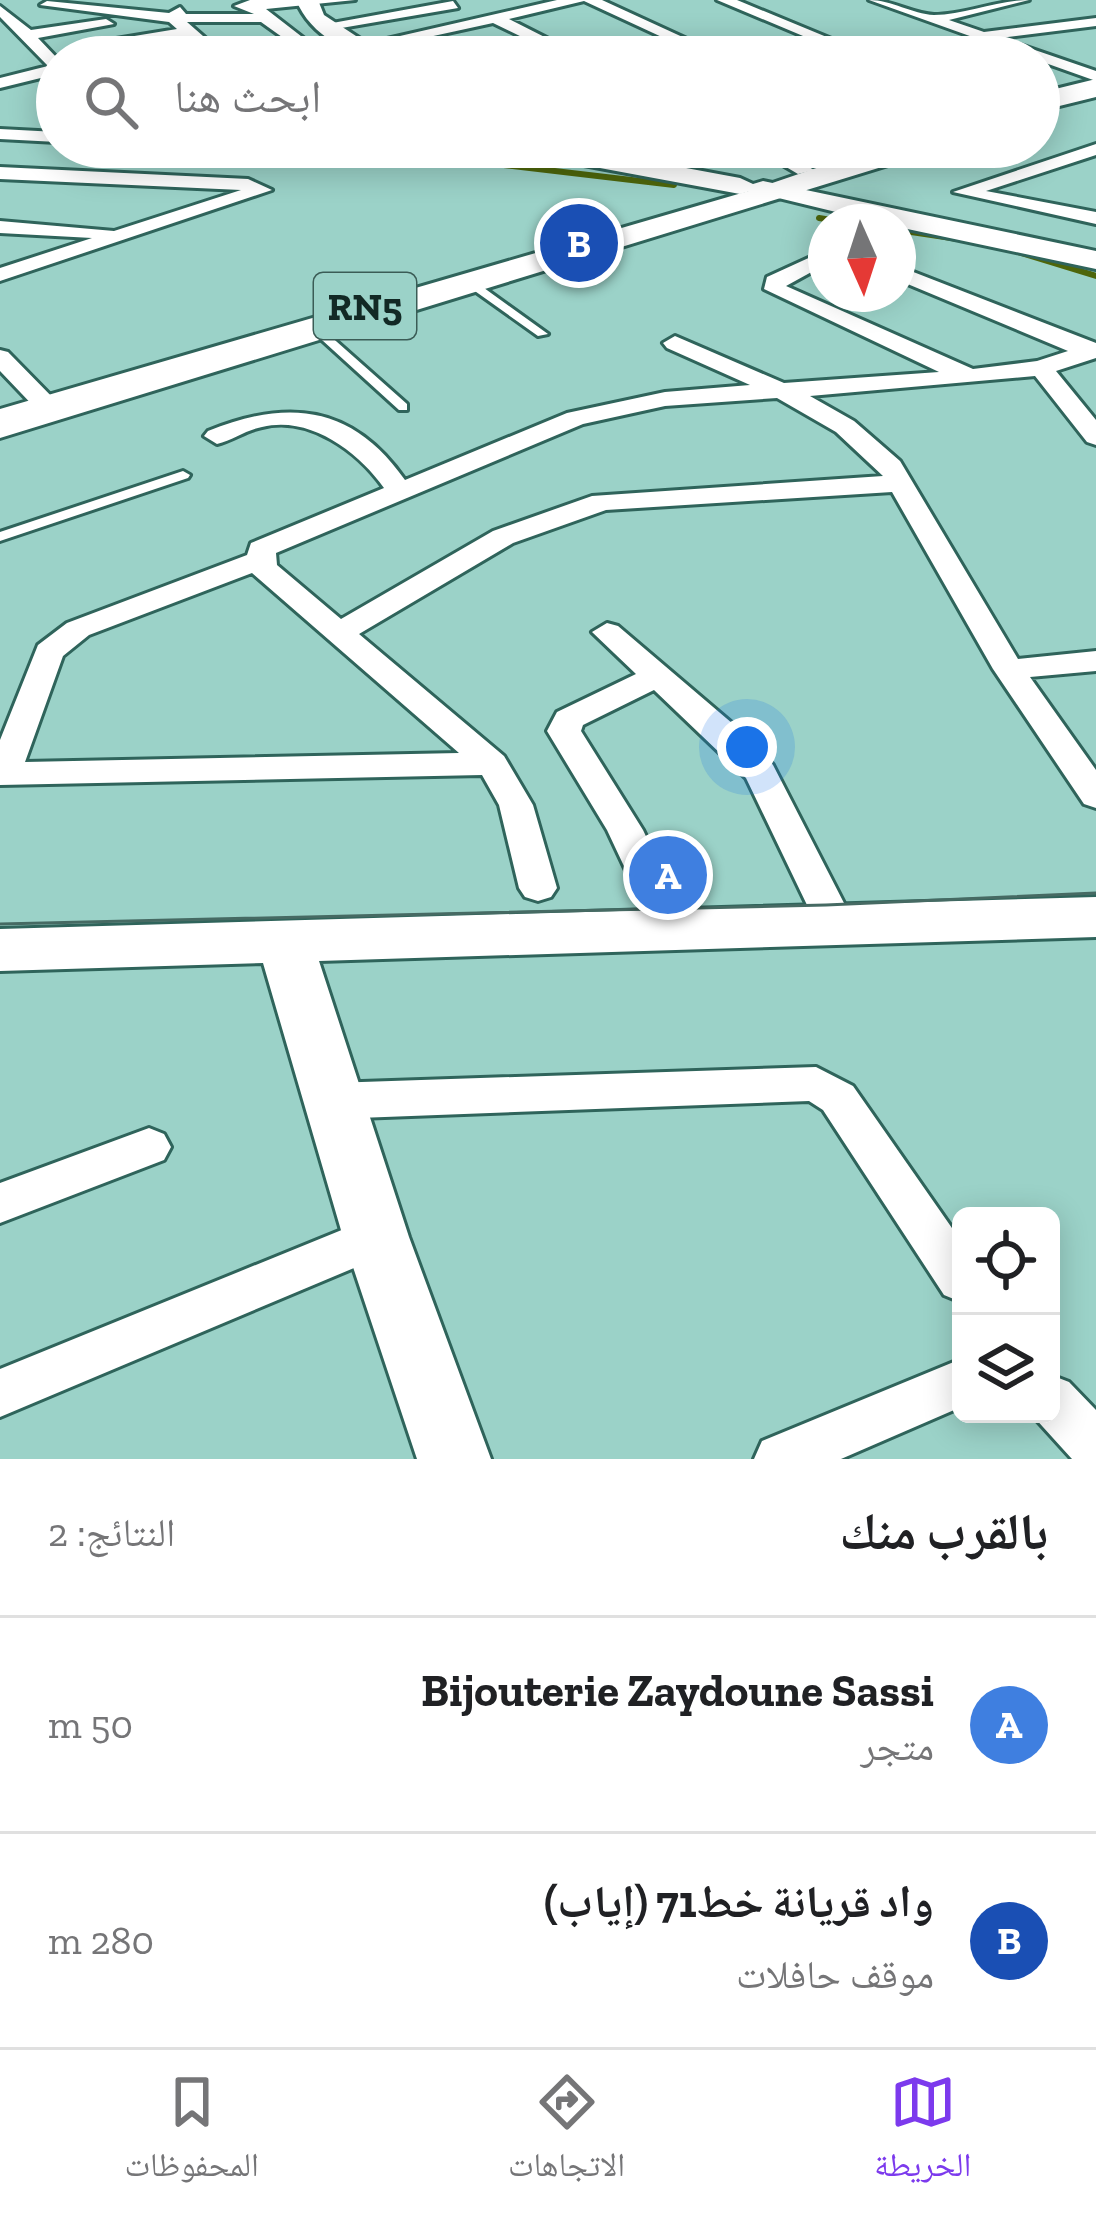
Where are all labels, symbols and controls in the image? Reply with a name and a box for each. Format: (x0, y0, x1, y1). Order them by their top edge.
search box (36, 36, 1060, 168)
icon: search (78, 69, 144, 135)
text: ابحث هنا (174, 70, 321, 124)
pin: B (540, 198, 618, 288)
north arrow (808, 204, 916, 312)
road number: RN5 (314, 273, 416, 339)
your location (717, 717, 777, 777)
pin: A (629, 830, 707, 920)
map controls (952, 1207, 1060, 1423)
button: locate (952, 1207, 1060, 1315)
button: layers (952, 1315, 1060, 1423)
text: بالقرب منك (839, 1501, 1048, 1562)
text: النتائج: 2 (48, 1509, 175, 1556)
text: Bijouterie Zaydoune Sassi (421, 1664, 934, 1718)
text: 50 m (48, 1701, 133, 1748)
text: A (996, 1701, 1022, 1748)
text: متجر (860, 1723, 934, 1770)
text: واد قريانة خط71 (إياب) (544, 1875, 934, 1929)
text: 280 m (48, 1917, 154, 1964)
text: B (997, 1917, 1021, 1964)
text: موقف حافلات (736, 1951, 934, 1998)
tab: المحفوظات (125, 2069, 259, 2197)
tab: الاتجاهات (508, 2069, 625, 2197)
tab: الخريطة (874, 2069, 971, 2197)

